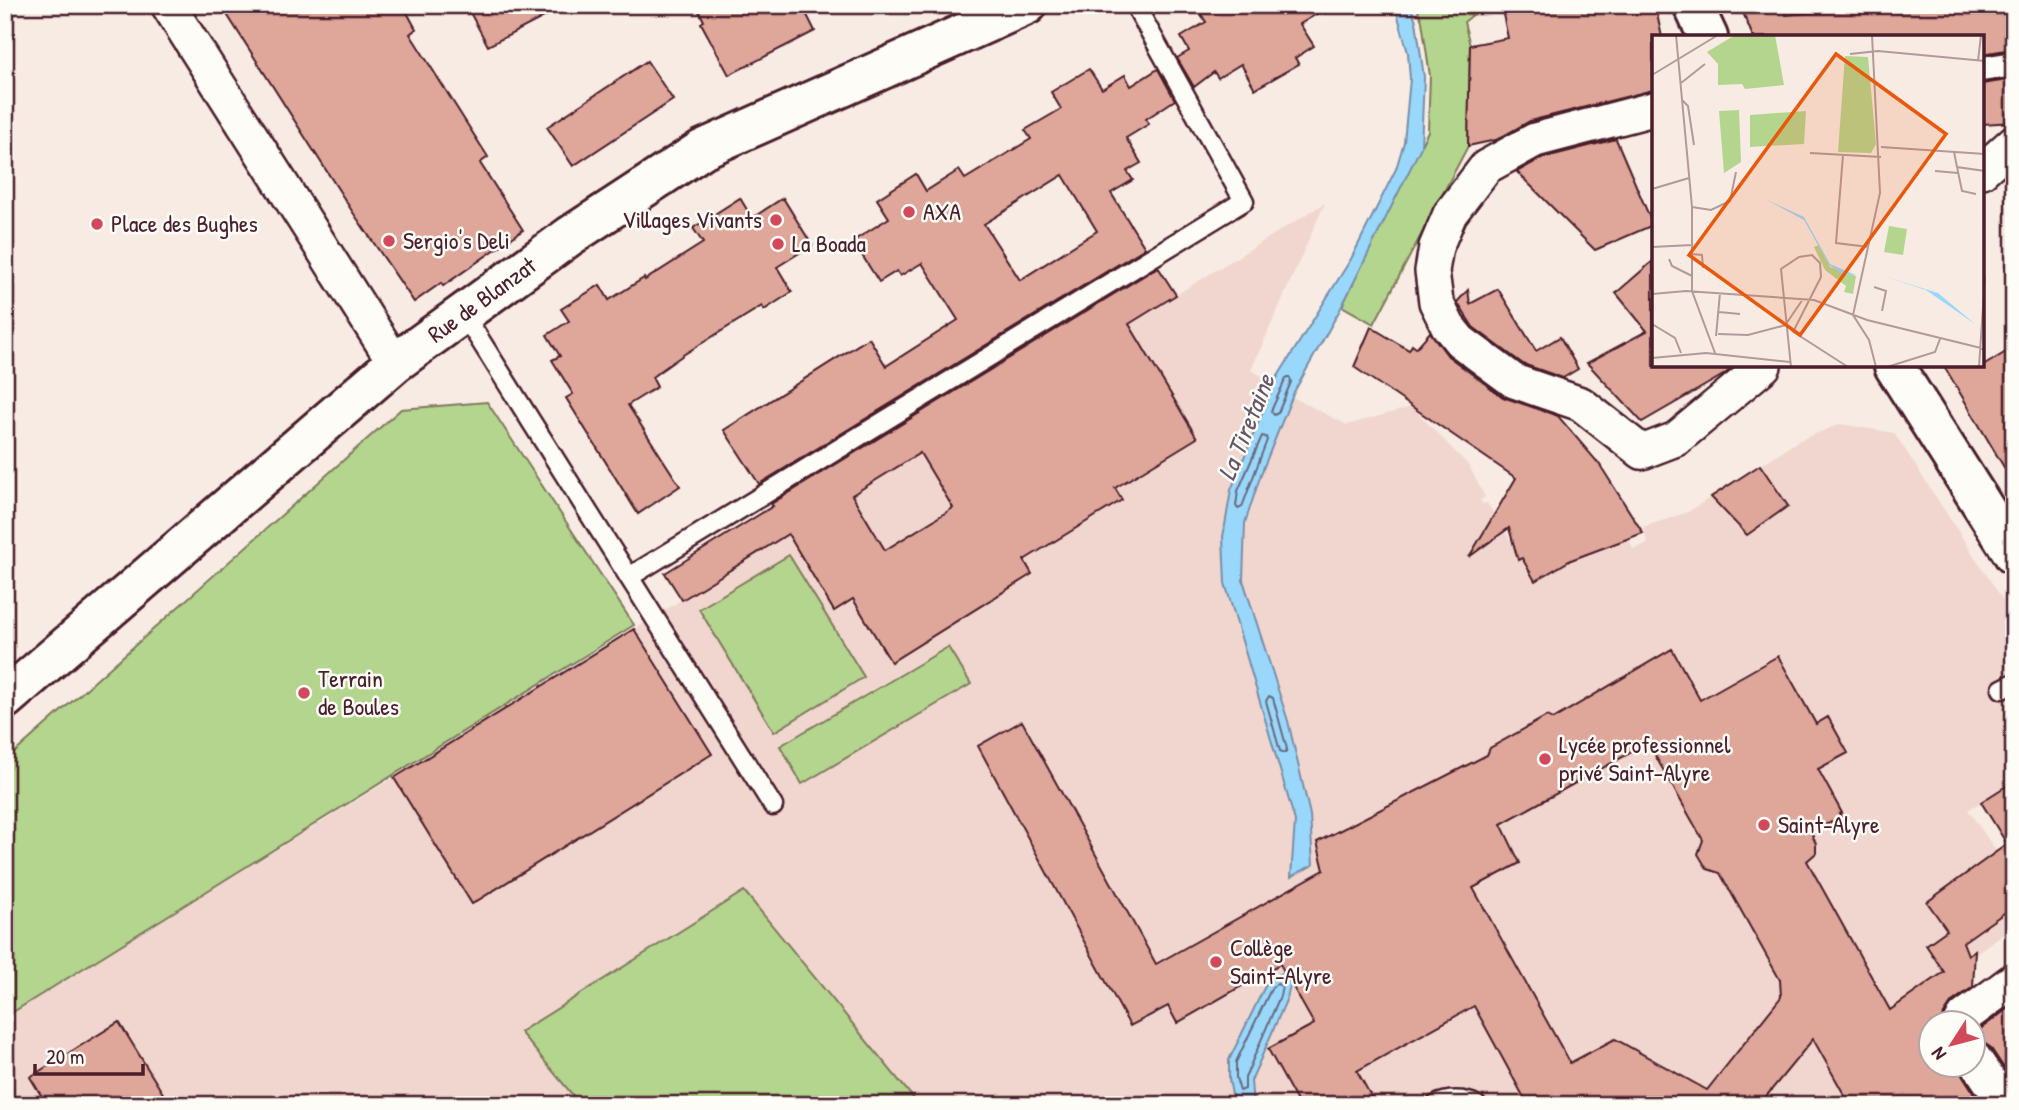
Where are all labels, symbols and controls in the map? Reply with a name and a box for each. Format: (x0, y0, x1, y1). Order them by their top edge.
inset map (1652, 35, 1984, 368)
place label: AXA (923, 195, 961, 227)
place label: Villages Vivants (622, 203, 762, 235)
marker: AXA (901, 204, 917, 220)
place label: Place des Bughes (111, 207, 258, 239)
marker: Villages Vivants (768, 212, 784, 228)
marker: Place des Bughes (89, 216, 105, 232)
place label: Sergio's Deli (403, 224, 510, 256)
place label: La Boada (792, 227, 866, 259)
marker: Sergio's Deli (381, 233, 397, 249)
marker: La Boada (770, 236, 786, 252)
street label: Rue de Blanzat (421, 249, 543, 349)
water label: La Tiretaine (1208, 367, 1283, 485)
place label: Terrain de Boules (318, 662, 399, 722)
marker: Terrain de Boules (296, 685, 312, 701)
place label: Lycée professionnel privé Saint-Alyre (1559, 728, 1731, 788)
marker: Lycée professionnel privé Saint-Alyre (1537, 751, 1553, 767)
place label: Saint-Alyre (1778, 808, 1880, 840)
marker: Saint-Alyre (1756, 817, 1772, 833)
place label: Collège Saint-Alyre (1230, 931, 1332, 991)
marker: Collège Saint-Alyre (1208, 954, 1224, 970)
north arrow (1918, 1009, 1988, 1078)
scale bar (35, 1033, 144, 1077)
text: 20 m (46, 1042, 84, 1071)
text: N (1925, 1042, 1952, 1066)

